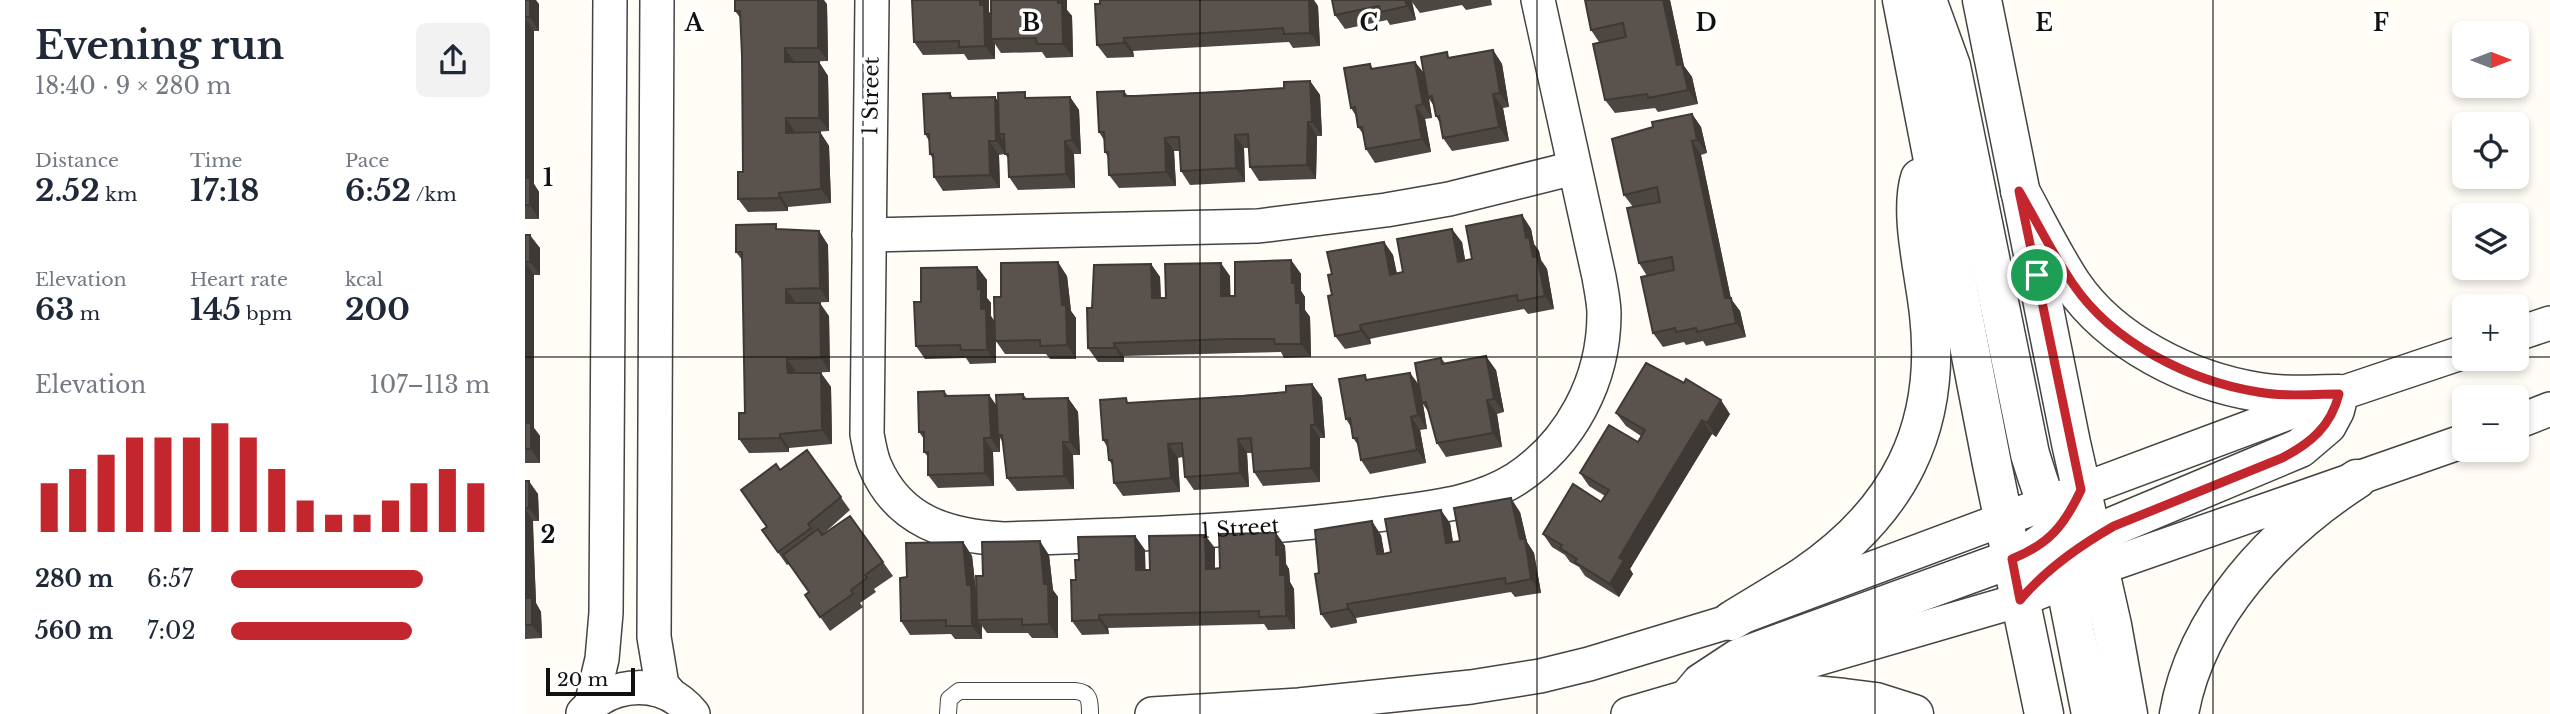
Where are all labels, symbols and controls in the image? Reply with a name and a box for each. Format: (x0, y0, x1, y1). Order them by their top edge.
text: A (684, 9, 705, 37)
text: B (1022, 9, 1040, 37)
text: C (1360, 9, 1378, 37)
text: D (1695, 9, 1717, 37)
text: E (2035, 9, 2053, 37)
text: F (2373, 9, 2389, 37)
north arrow (2452, 21, 2529, 98)
map controls (2452, 21, 2529, 462)
text: Evening run (35, 22, 284, 69)
button: share (416, 23, 490, 97)
street label: 1 Street (857, 56, 885, 136)
text: 18:40 · 9 × 280 m (35, 72, 231, 100)
button: locate (2452, 112, 2529, 189)
text: Distance (35, 149, 119, 172)
text: Time (190, 149, 242, 172)
text: Pace (345, 149, 389, 172)
text: 1 (543, 164, 553, 192)
text: 2.52 (35, 172, 100, 209)
text: 17:18 (190, 172, 259, 209)
text: 6:52 (345, 172, 411, 209)
text: km (100, 183, 137, 206)
text: /km (411, 183, 457, 206)
button: layers (2452, 203, 2529, 280)
pin (2007, 245, 2067, 305)
icon: arrive (2018, 256, 2056, 294)
text: Elevation (35, 268, 127, 291)
text: Heart rate (190, 268, 288, 291)
text: kcal (345, 268, 383, 291)
text: 63 (35, 291, 74, 328)
text: 145 (190, 291, 241, 328)
text: 200 (345, 291, 410, 328)
button: + (2452, 294, 2529, 371)
text: m (74, 302, 100, 325)
text: bpm (241, 302, 292, 325)
text: Elevation (35, 371, 146, 399)
text: 107–113 m (370, 371, 490, 399)
button: − (2452, 385, 2529, 462)
street label: 1 Street (1200, 512, 1280, 544)
text: 2 (541, 521, 555, 549)
text: 280 m (35, 565, 114, 593)
text: 6:57 (147, 565, 193, 593)
text: 560 m (35, 617, 113, 645)
text: 7:02 (147, 617, 196, 645)
scale bar (546, 665, 635, 697)
text: 20 m (557, 668, 608, 691)

